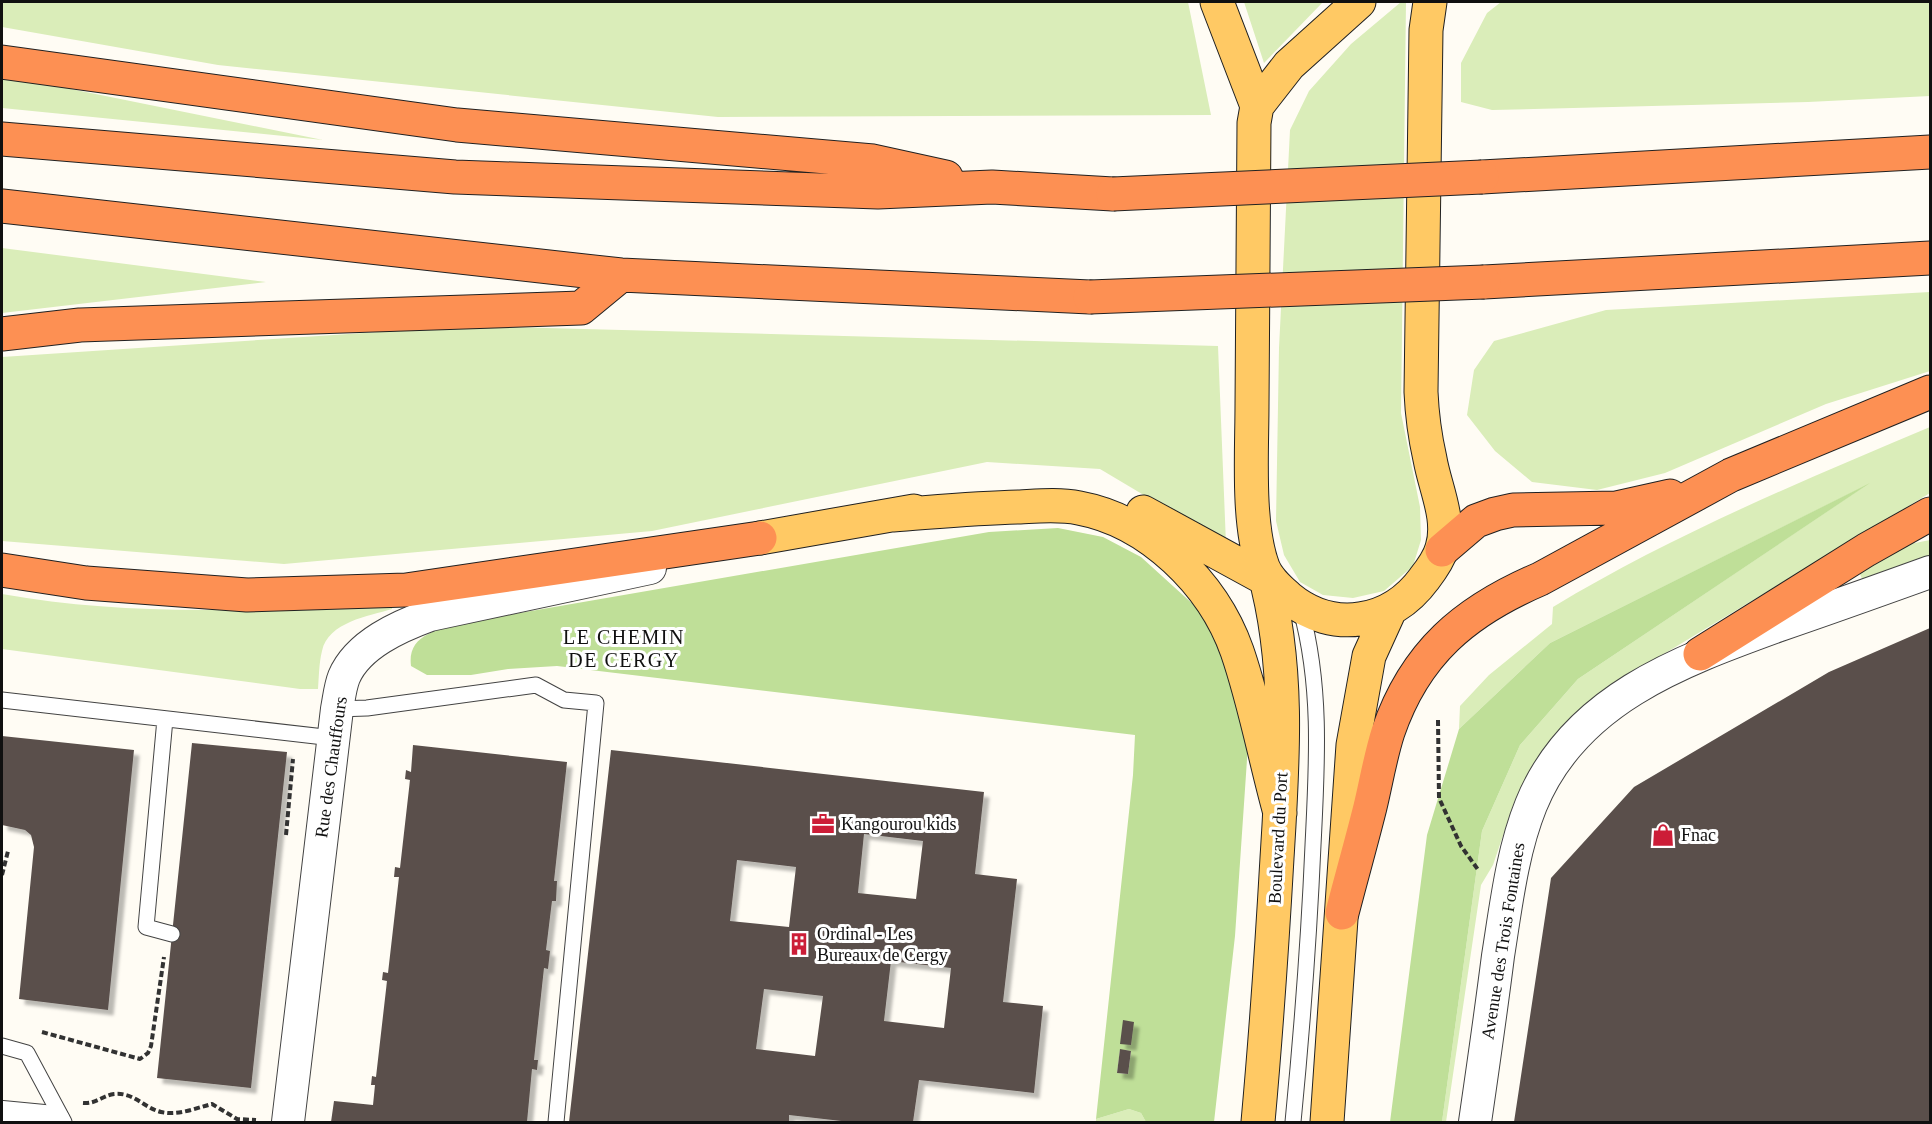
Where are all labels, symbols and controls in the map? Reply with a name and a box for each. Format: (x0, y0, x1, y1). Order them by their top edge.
district label: LE CHEMIN DE CERGY (563, 626, 685, 671)
street label: Rue des Chauffours (311, 695, 351, 839)
street label: Boulevard du Port (1265, 772, 1291, 904)
office icon: Kangourou kids (810, 811, 836, 837)
place label: Kangourou kids (841, 814, 957, 834)
shop icon: Fnac (1650, 822, 1676, 848)
place label: Fnac (1681, 825, 1716, 845)
street label: Avenue des Trois Fontaines (1478, 841, 1528, 1041)
place label: Ordinal - Les Bureaux de Cergy (817, 924, 948, 965)
building icon: Ordinal - Les Bureaux de Cergy (786, 931, 812, 957)

